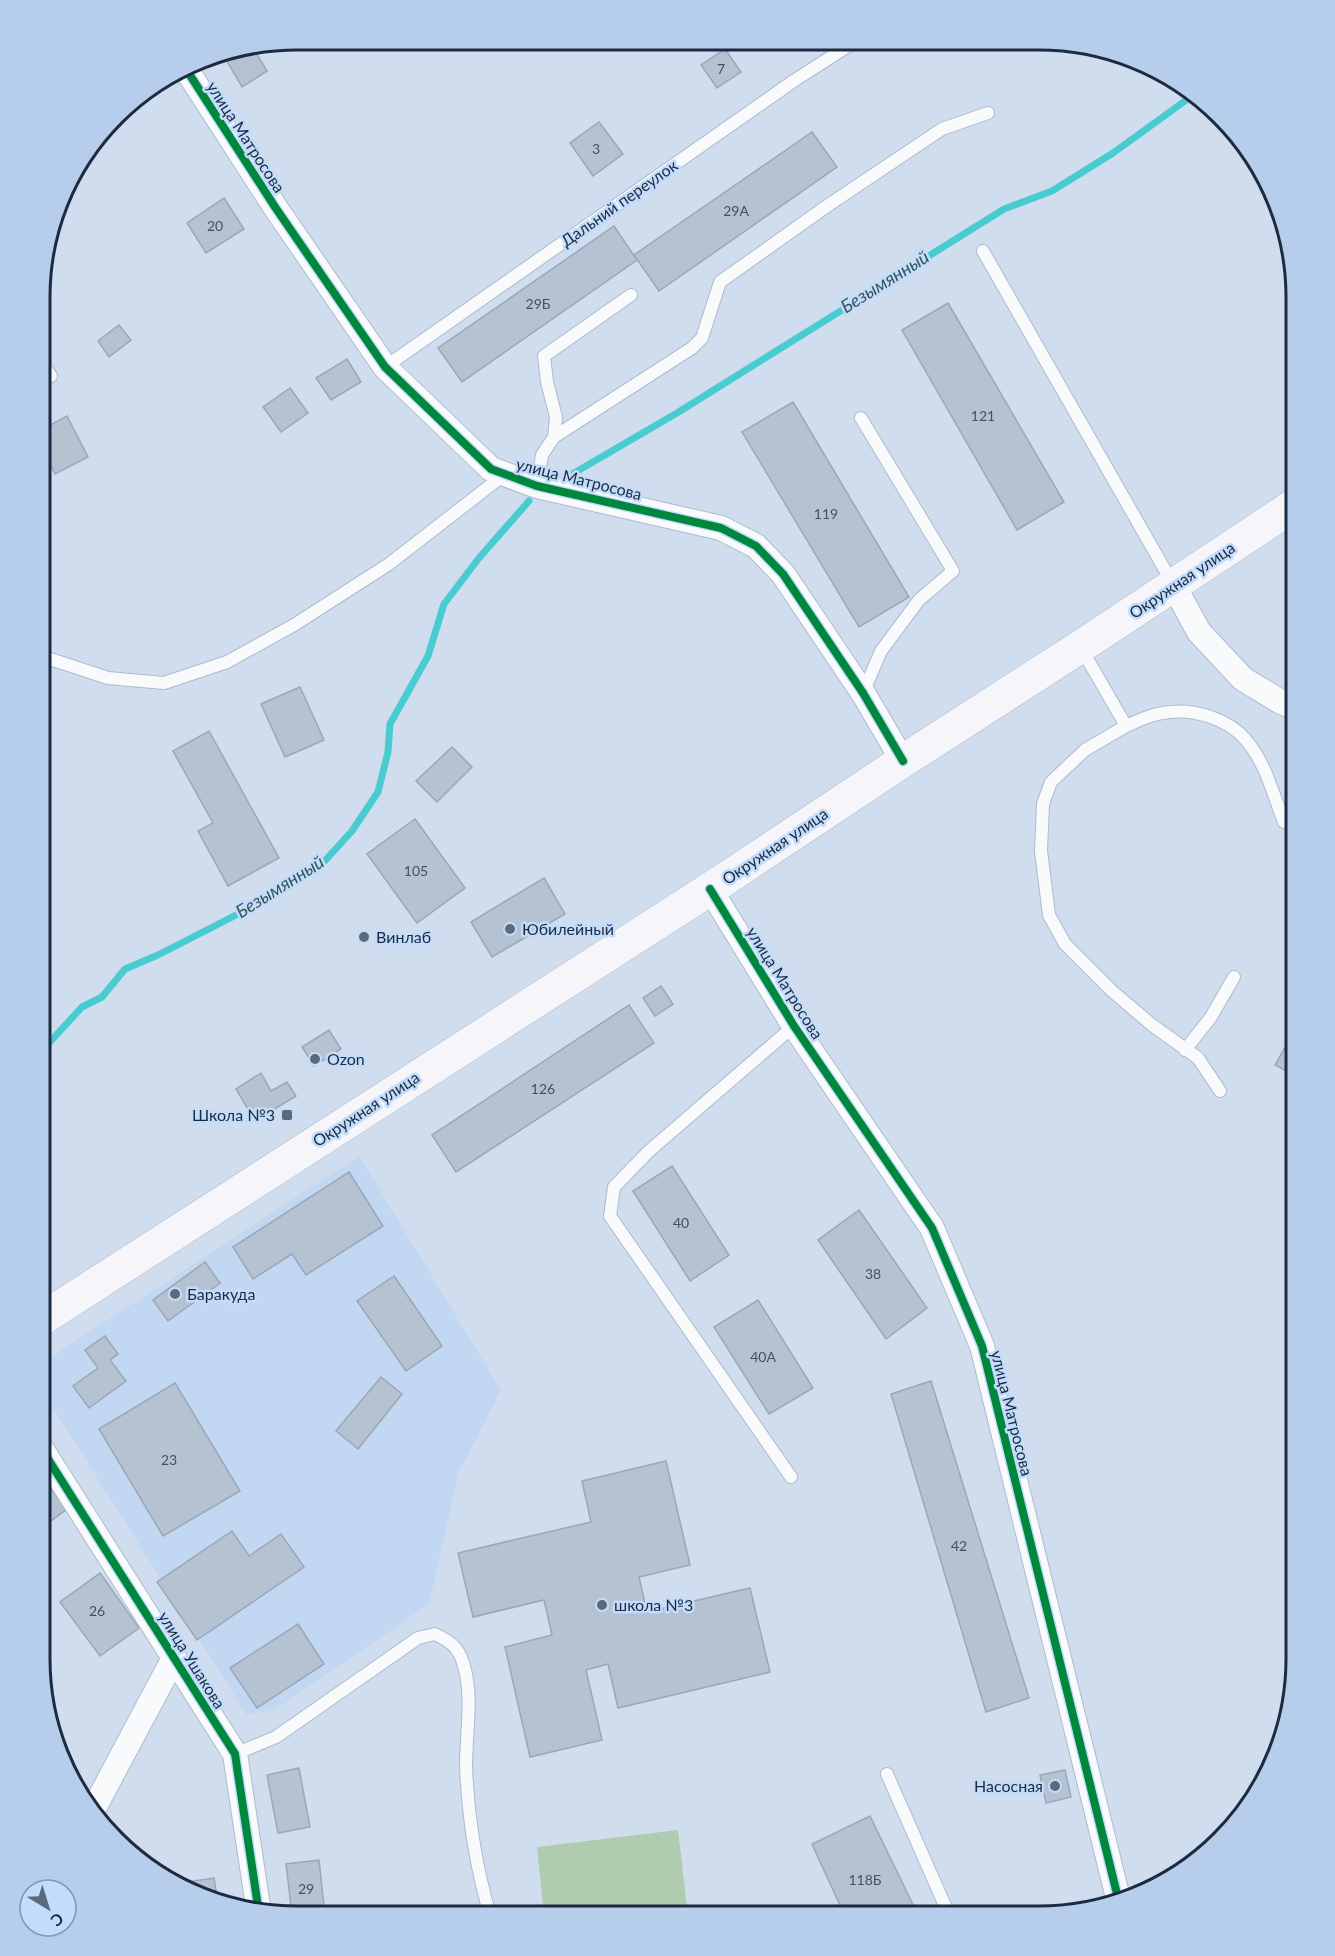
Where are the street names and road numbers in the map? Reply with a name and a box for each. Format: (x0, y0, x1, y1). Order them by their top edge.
street label: улица Матросова (203, 78, 289, 196)
street label: Дальний переулок (557, 155, 681, 250)
street label: улица Матросова (514, 454, 644, 503)
street label: Окружная улица (1125, 537, 1238, 622)
street label: Окружная улица (718, 803, 831, 888)
street label: улица Матросова (743, 923, 828, 1042)
street label: Окружная улица (309, 1067, 423, 1150)
street label: улица Матросова (988, 1348, 1037, 1478)
street label: улица Ушакова (155, 1608, 230, 1712)

